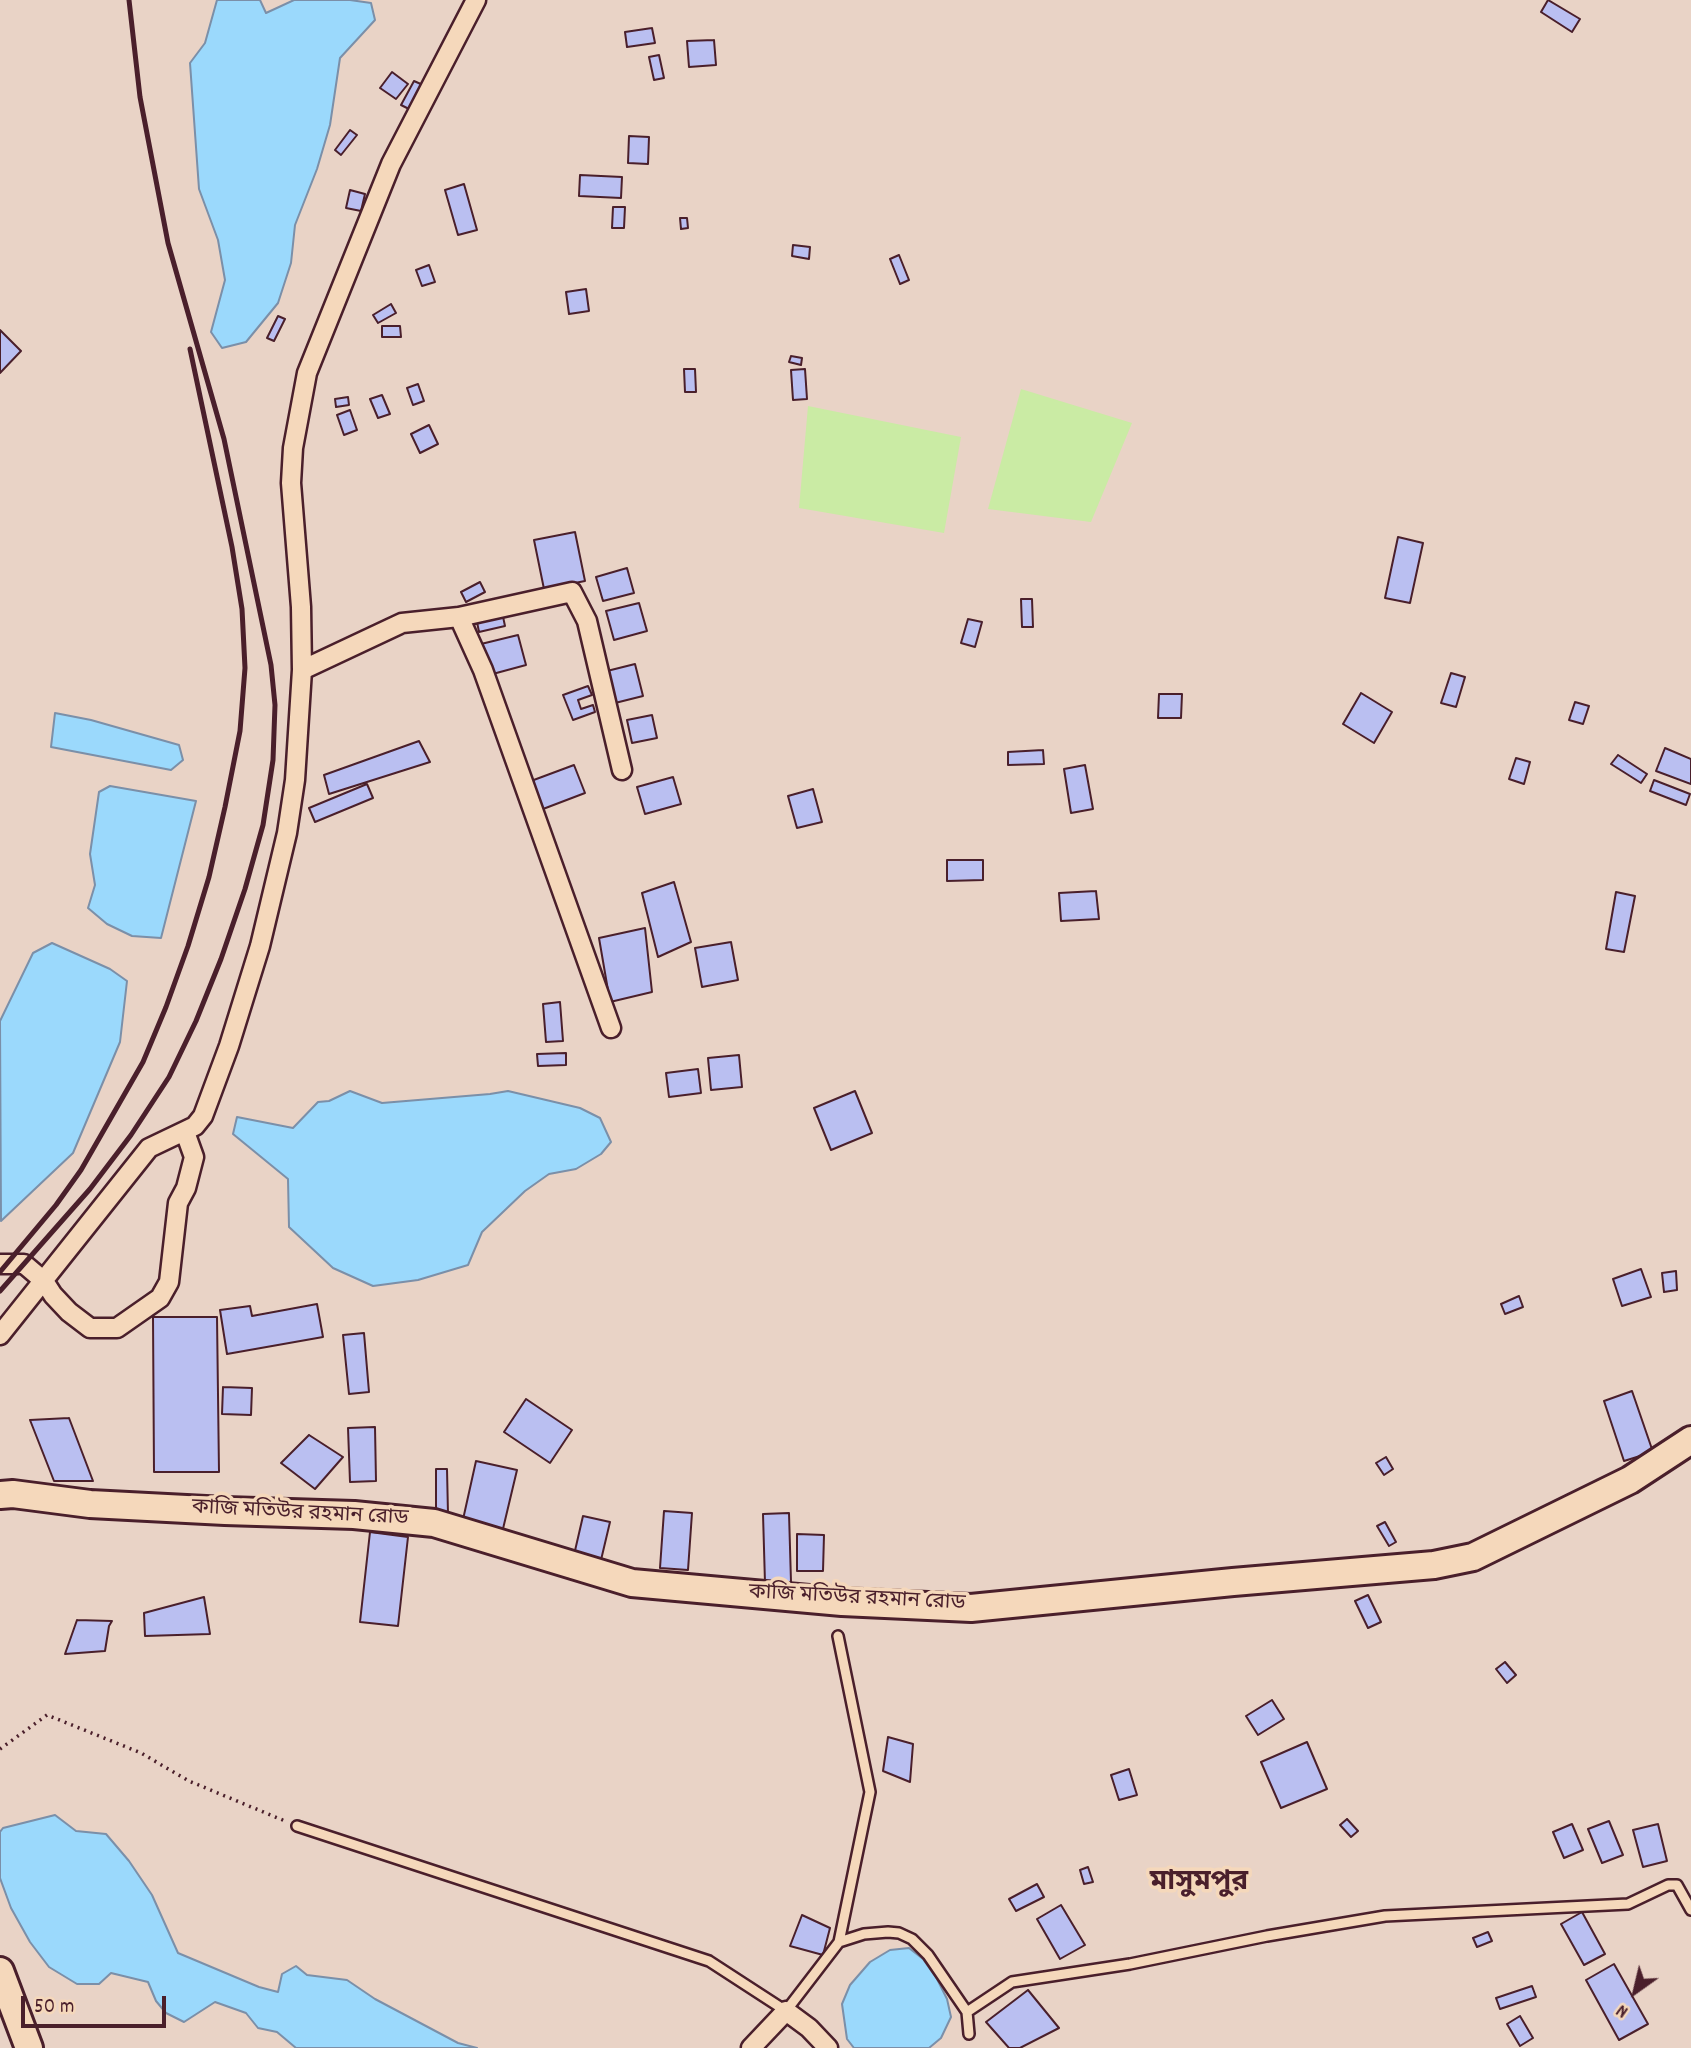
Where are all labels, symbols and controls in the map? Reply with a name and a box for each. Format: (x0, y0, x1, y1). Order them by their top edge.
street label: কাজি মতিউর রহমান রোড (191, 1497, 409, 1533)
street label: কাজি মতিউর রহমান রোড (748, 1582, 966, 1618)
district label: মাসুমপুর (1150, 1868, 1248, 1902)
north arrow (1600, 1957, 1670, 2027)
scale bar (24, 1982, 170, 2026)
text: 50 m (34, 1993, 74, 2023)
text: N (1612, 1996, 1634, 2024)

